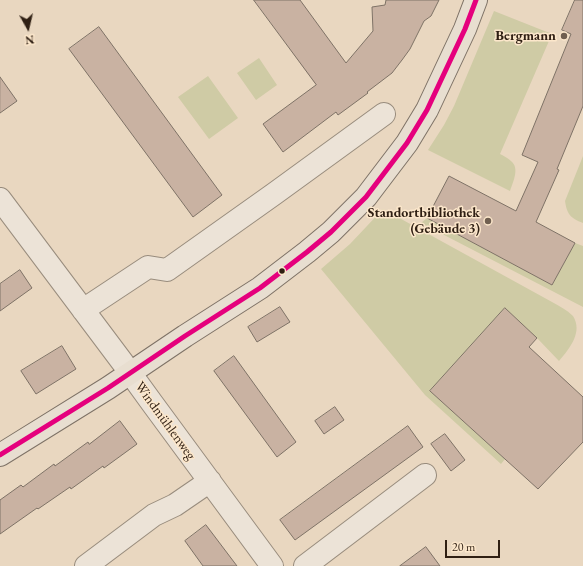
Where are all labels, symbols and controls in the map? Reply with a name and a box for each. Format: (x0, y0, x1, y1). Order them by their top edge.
north arrow (8, 8, 48, 48)
place label: Bergmann (495, 28, 556, 44)
marker: Bergmann (559, 31, 569, 41)
text: N (24, 32, 35, 47)
place label: Standortbibliothek (Gebäude 3) (367, 205, 480, 238)
marker: Standortbibliothek (Gebäude 3) (483, 216, 493, 226)
unlabelled marker (277, 266, 287, 276)
street label: Windmühlenweg (131, 379, 199, 463)
scale bar (447, 532, 502, 558)
text: 20 m (452, 539, 475, 555)

